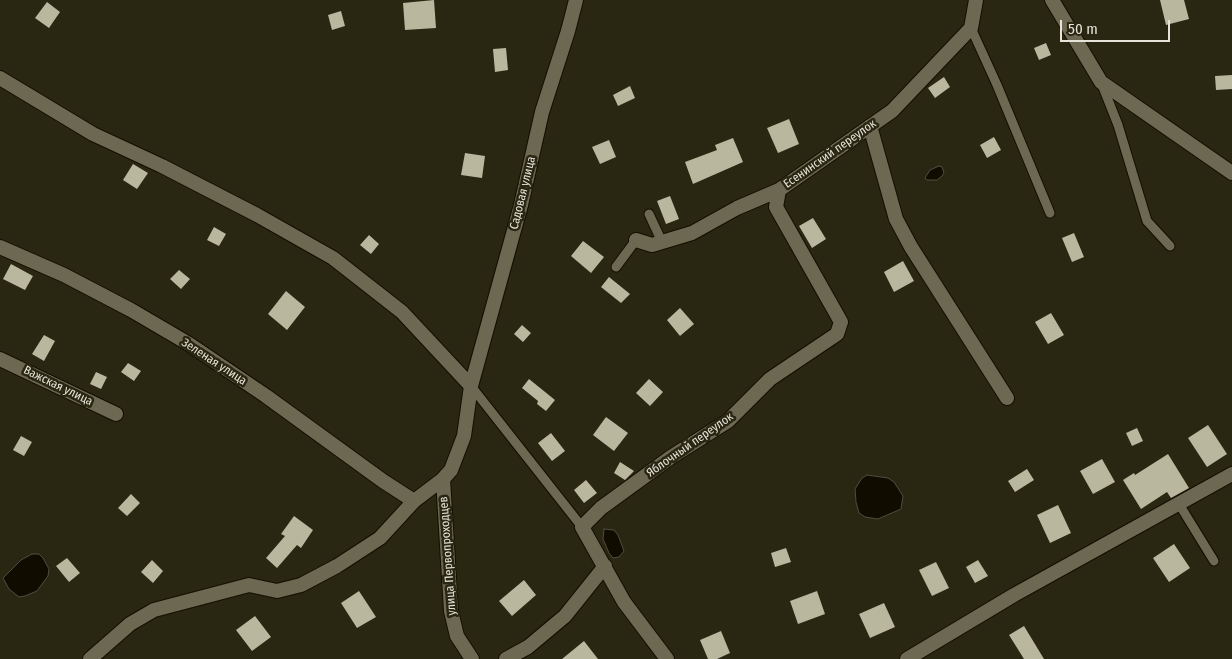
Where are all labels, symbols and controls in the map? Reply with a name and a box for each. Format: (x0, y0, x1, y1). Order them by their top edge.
scale bar (1062, 10, 1172, 42)
text: 50 m (1068, 20, 1098, 38)
street label: Есенинский переулок (781, 117, 879, 191)
street label: Садовая улица (507, 155, 539, 231)
street label: Зеленая улица (179, 336, 249, 388)
street label: Важская улица (21, 363, 95, 409)
street label: Яблочный переулок (644, 410, 736, 480)
street label: улица Первопроходцев (437, 496, 459, 616)

